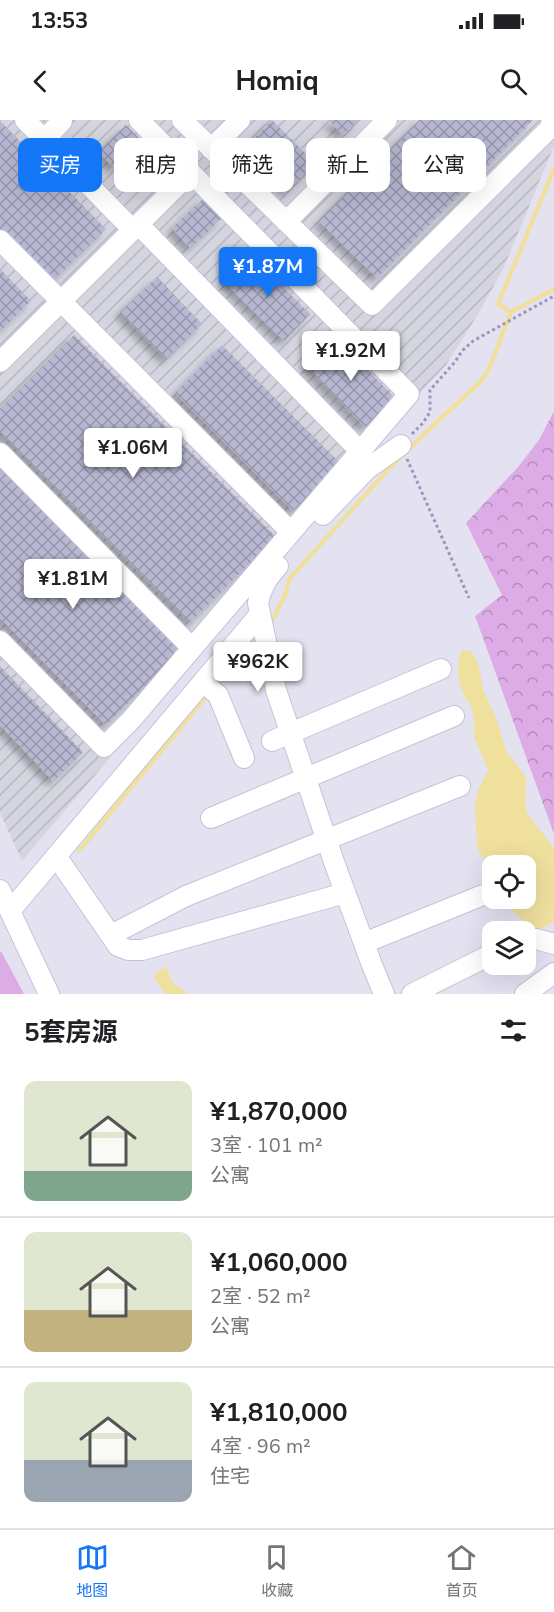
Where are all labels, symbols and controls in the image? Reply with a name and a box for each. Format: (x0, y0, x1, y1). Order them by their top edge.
text: 13:53 (30, 6, 88, 36)
text: Homiq (235, 63, 319, 100)
icon: back (24, 65, 57, 98)
icon: search (497, 65, 530, 98)
chip: 买房 (18, 138, 102, 192)
chip: 租房 (114, 138, 198, 192)
chip: 筛选 (210, 138, 294, 192)
chip: 新上 (306, 138, 390, 192)
chip: 公寓 (402, 138, 486, 192)
pin: ¥1.87M (219, 247, 317, 298)
text: ¥1.87M (233, 253, 303, 280)
pin: ¥1.92M (302, 331, 400, 382)
text: ¥1.92M (316, 337, 386, 364)
pin: ¥1.06M (84, 428, 182, 479)
text: ¥1.06M (98, 434, 168, 461)
pin: ¥1.81M (24, 559, 122, 610)
text: ¥1.81M (38, 565, 108, 592)
pin: ¥962K (216, 642, 300, 693)
text: ¥962K (227, 648, 289, 675)
map controls (482, 855, 536, 975)
button: locate (482, 855, 536, 909)
button: layers (482, 921, 536, 975)
icon: filters (497, 1014, 530, 1047)
text: 5套房源 (24, 1015, 118, 1050)
text: ¥1,870,000 (210, 1094, 348, 1129)
icon: home (72, 1105, 144, 1177)
text: 3室 · 101 m² (210, 1132, 323, 1159)
text: 公寓 (210, 1162, 250, 1189)
text: ¥1,060,000 (210, 1245, 348, 1280)
icon: home (72, 1256, 144, 1328)
text: 2室 · 52 m² (210, 1283, 311, 1310)
text: 公寓 (210, 1313, 250, 1340)
text: ¥1,810,000 (210, 1395, 348, 1430)
icon: home (72, 1406, 144, 1478)
text: 4室 · 96 m² (210, 1433, 311, 1460)
text: 住宅 (210, 1463, 250, 1490)
tab: 地图 (76, 1541, 109, 1602)
tab: 收藏 (260, 1541, 293, 1602)
tab: 首页 (445, 1541, 478, 1602)

